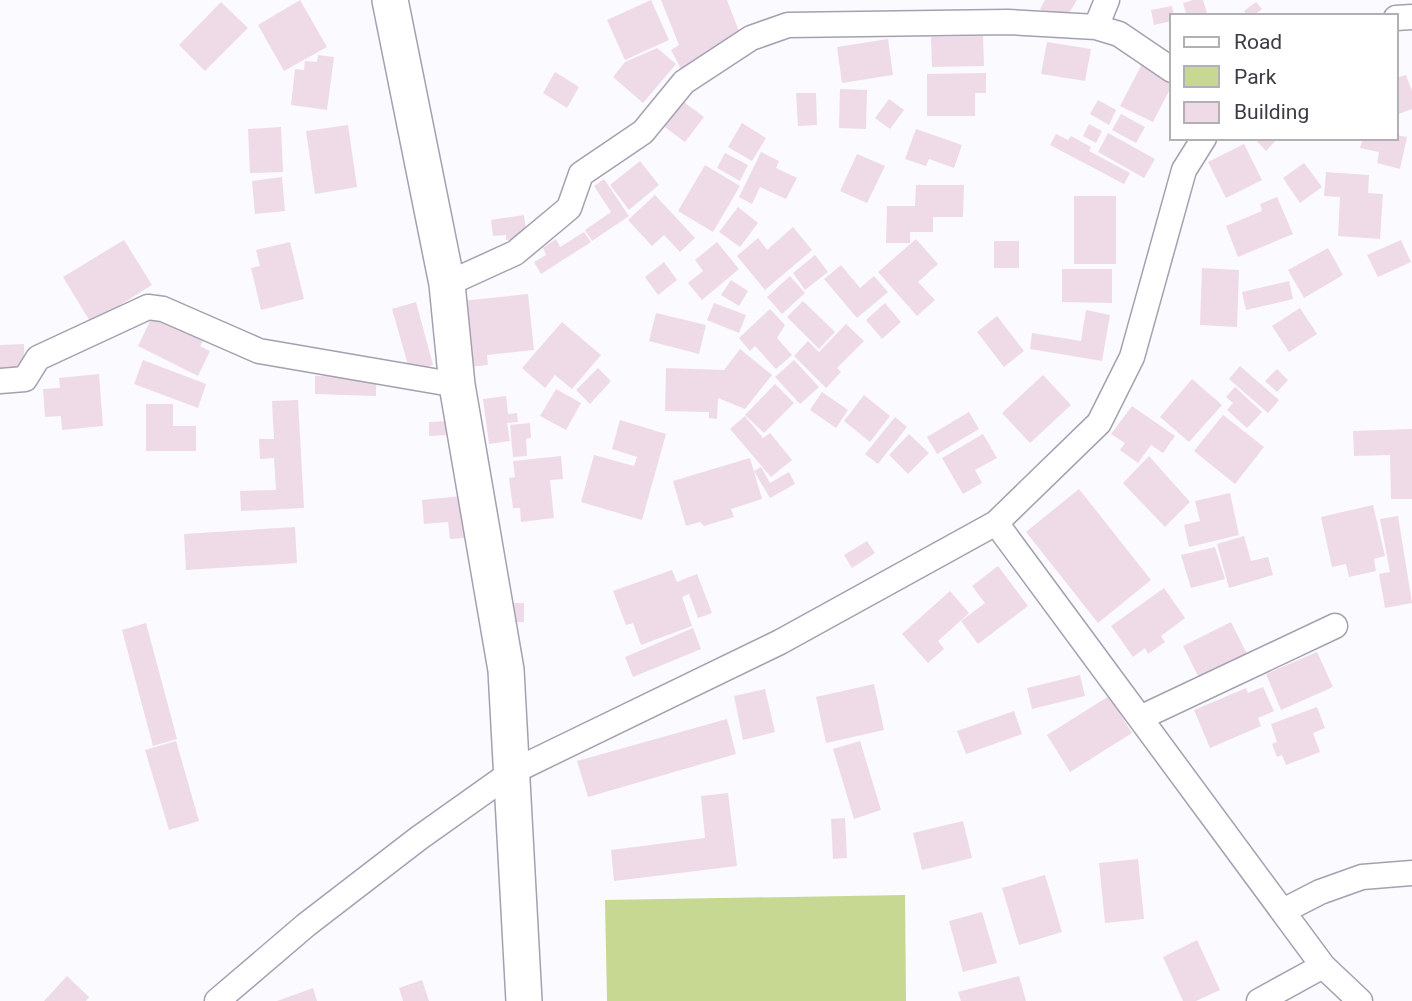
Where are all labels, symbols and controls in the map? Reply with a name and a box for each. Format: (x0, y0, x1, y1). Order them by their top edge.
legend (1170, 14, 1398, 140)
text: Road (1234, 30, 1282, 54)
text: Park (1234, 65, 1277, 89)
text: Building (1234, 100, 1309, 124)

